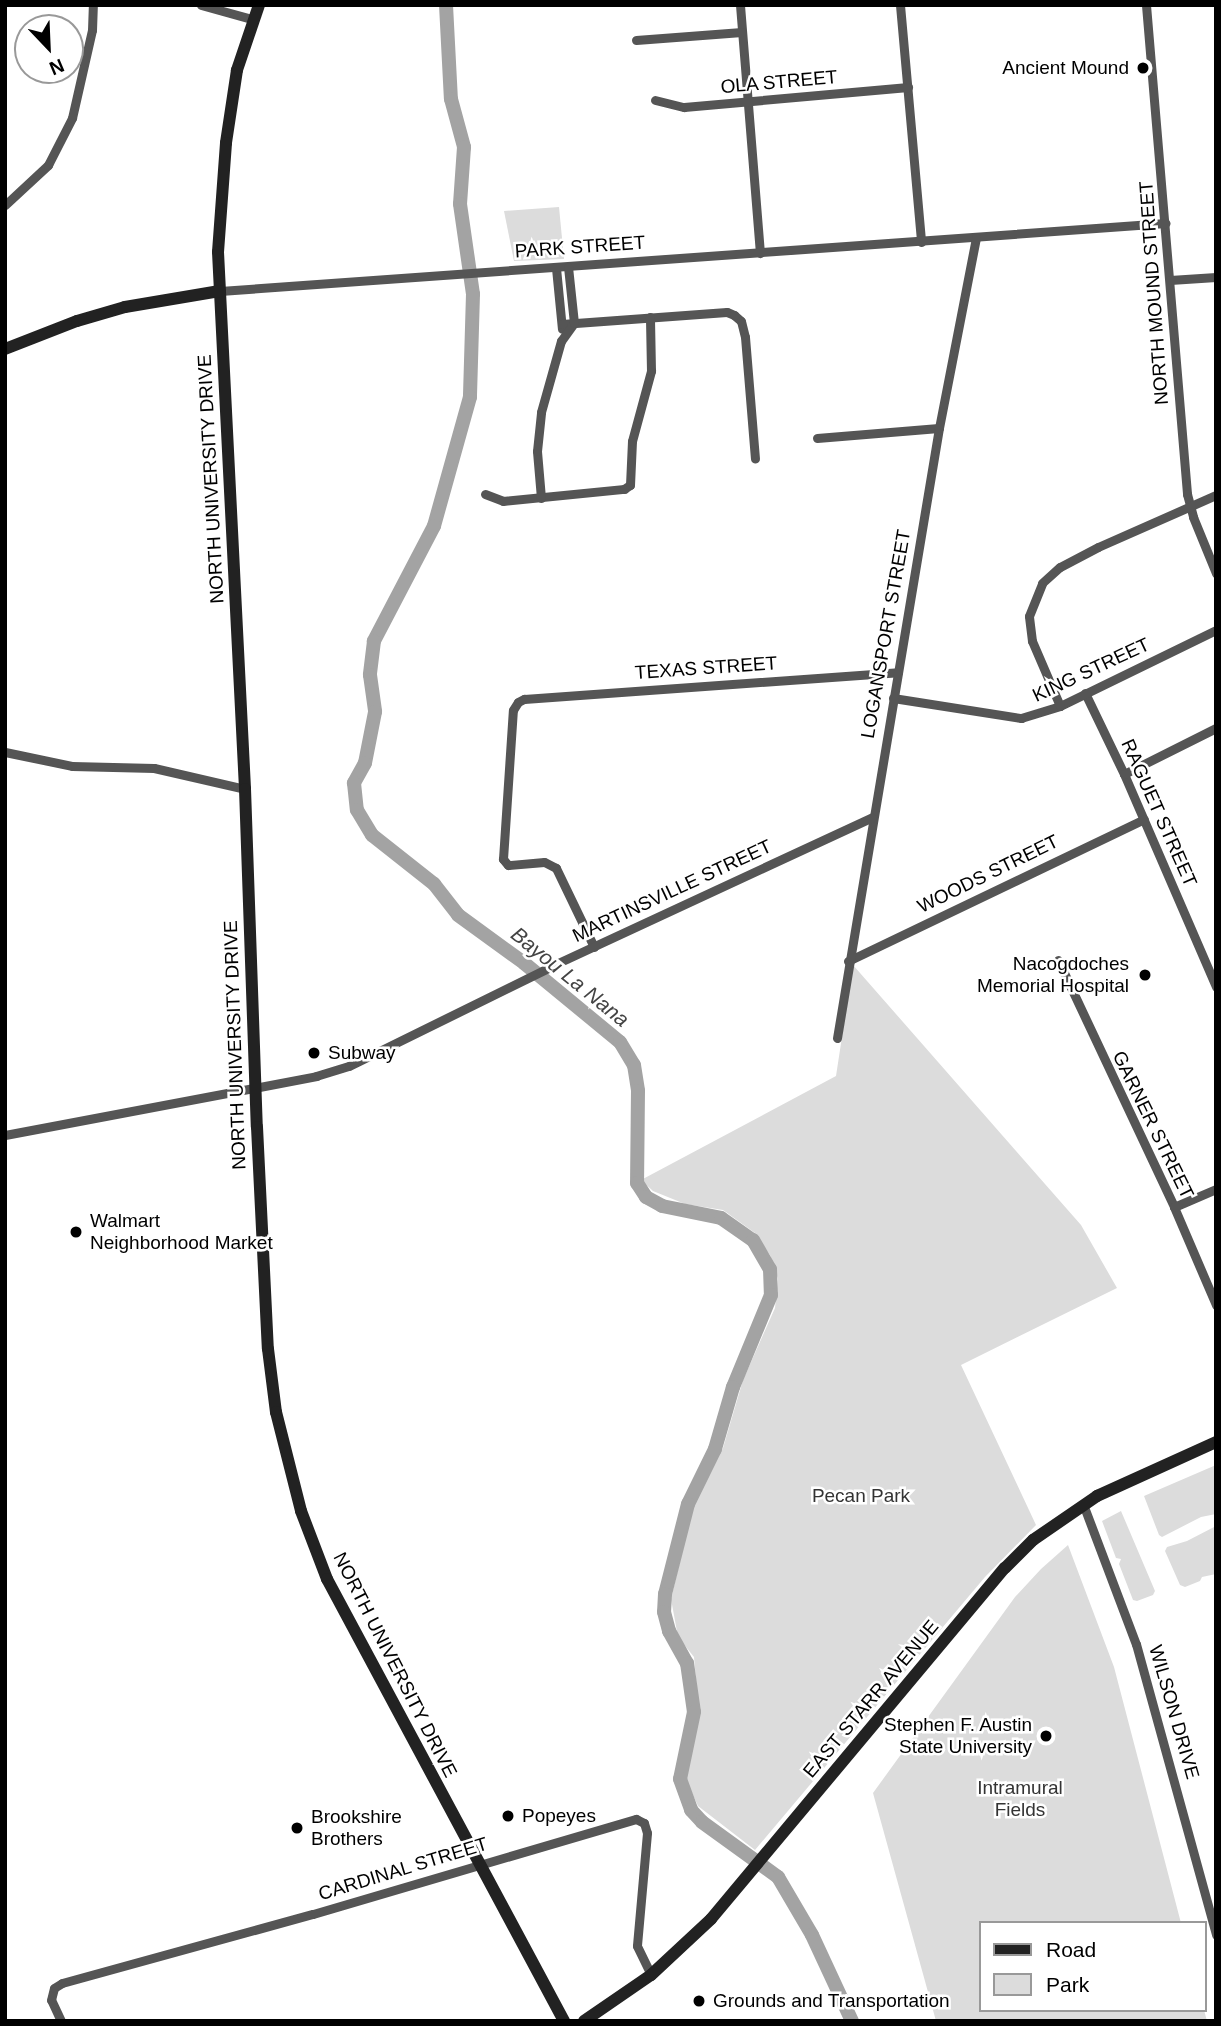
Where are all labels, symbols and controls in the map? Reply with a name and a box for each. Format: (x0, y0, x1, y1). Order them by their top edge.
north arrow (14, 14, 84, 84)
text: N (46, 55, 67, 79)
place label: Ancient Mound (1002, 57, 1129, 79)
marker: Ancient Mound (1135, 60, 1151, 76)
street label: OLA STREET (719, 65, 839, 99)
street label: NORTH MOUND STREET (1135, 180, 1173, 406)
street label: PARK STREET (514, 231, 646, 263)
street label: NORTH UNIVERSITY DRIVE (193, 354, 229, 604)
street label: LOGANSPORT STREET (856, 528, 916, 740)
street label: KING STREET (1029, 633, 1153, 707)
street label: TEXAS STREET (634, 652, 778, 684)
street label: RAGUET STREET (1116, 736, 1202, 890)
street label: WOODS STREET (914, 830, 1062, 918)
street label: MARTINSVILLE STREET (569, 835, 775, 947)
street label: NORTH UNIVERSITY DRIVE (219, 920, 251, 1170)
water label: Bayou La Nana (506, 922, 634, 1032)
place label: Nacogdoches Memorial Hospital (977, 953, 1129, 997)
marker: Nacogdoches Memorial Hospital (1135, 965, 1155, 985)
place label: Subway (328, 1042, 396, 1064)
marker: Subway (306, 1045, 322, 1061)
street label: GARNER STREET (1107, 1047, 1199, 1203)
place label: Walmart Neighborhood Market (90, 1210, 273, 1254)
marker: Walmart Neighborhood Market (68, 1224, 84, 1240)
park label: Pecan Park (812, 1485, 910, 1507)
street label: NORTH UNIVERSITY DRIVE (328, 1549, 462, 1781)
street label: EAST STARR AVENUE (798, 1615, 944, 1783)
street label: WILSON DRIVE (1144, 1642, 1204, 1782)
place label: Stephen F. Austin State University (883, 1714, 1032, 1758)
marker: Stephen F. Austin State University (1038, 1728, 1054, 1744)
park label: Intramural Fields (977, 1777, 1063, 1821)
place label: Popeyes (522, 1805, 596, 1827)
place label: Brookshire Brothers (311, 1806, 402, 1850)
marker: Popeyes (500, 1808, 516, 1824)
marker: Brookshire Brothers (289, 1820, 305, 1836)
street label: CARDINAL STREET (315, 1832, 491, 1906)
legend (979, 1921, 1207, 2012)
text: Road (1046, 1938, 1096, 1961)
text: Park (1046, 1973, 1089, 1996)
place label: Grounds and Transportation (713, 1990, 950, 2012)
marker: Grounds and Transportation (691, 1993, 707, 2009)

